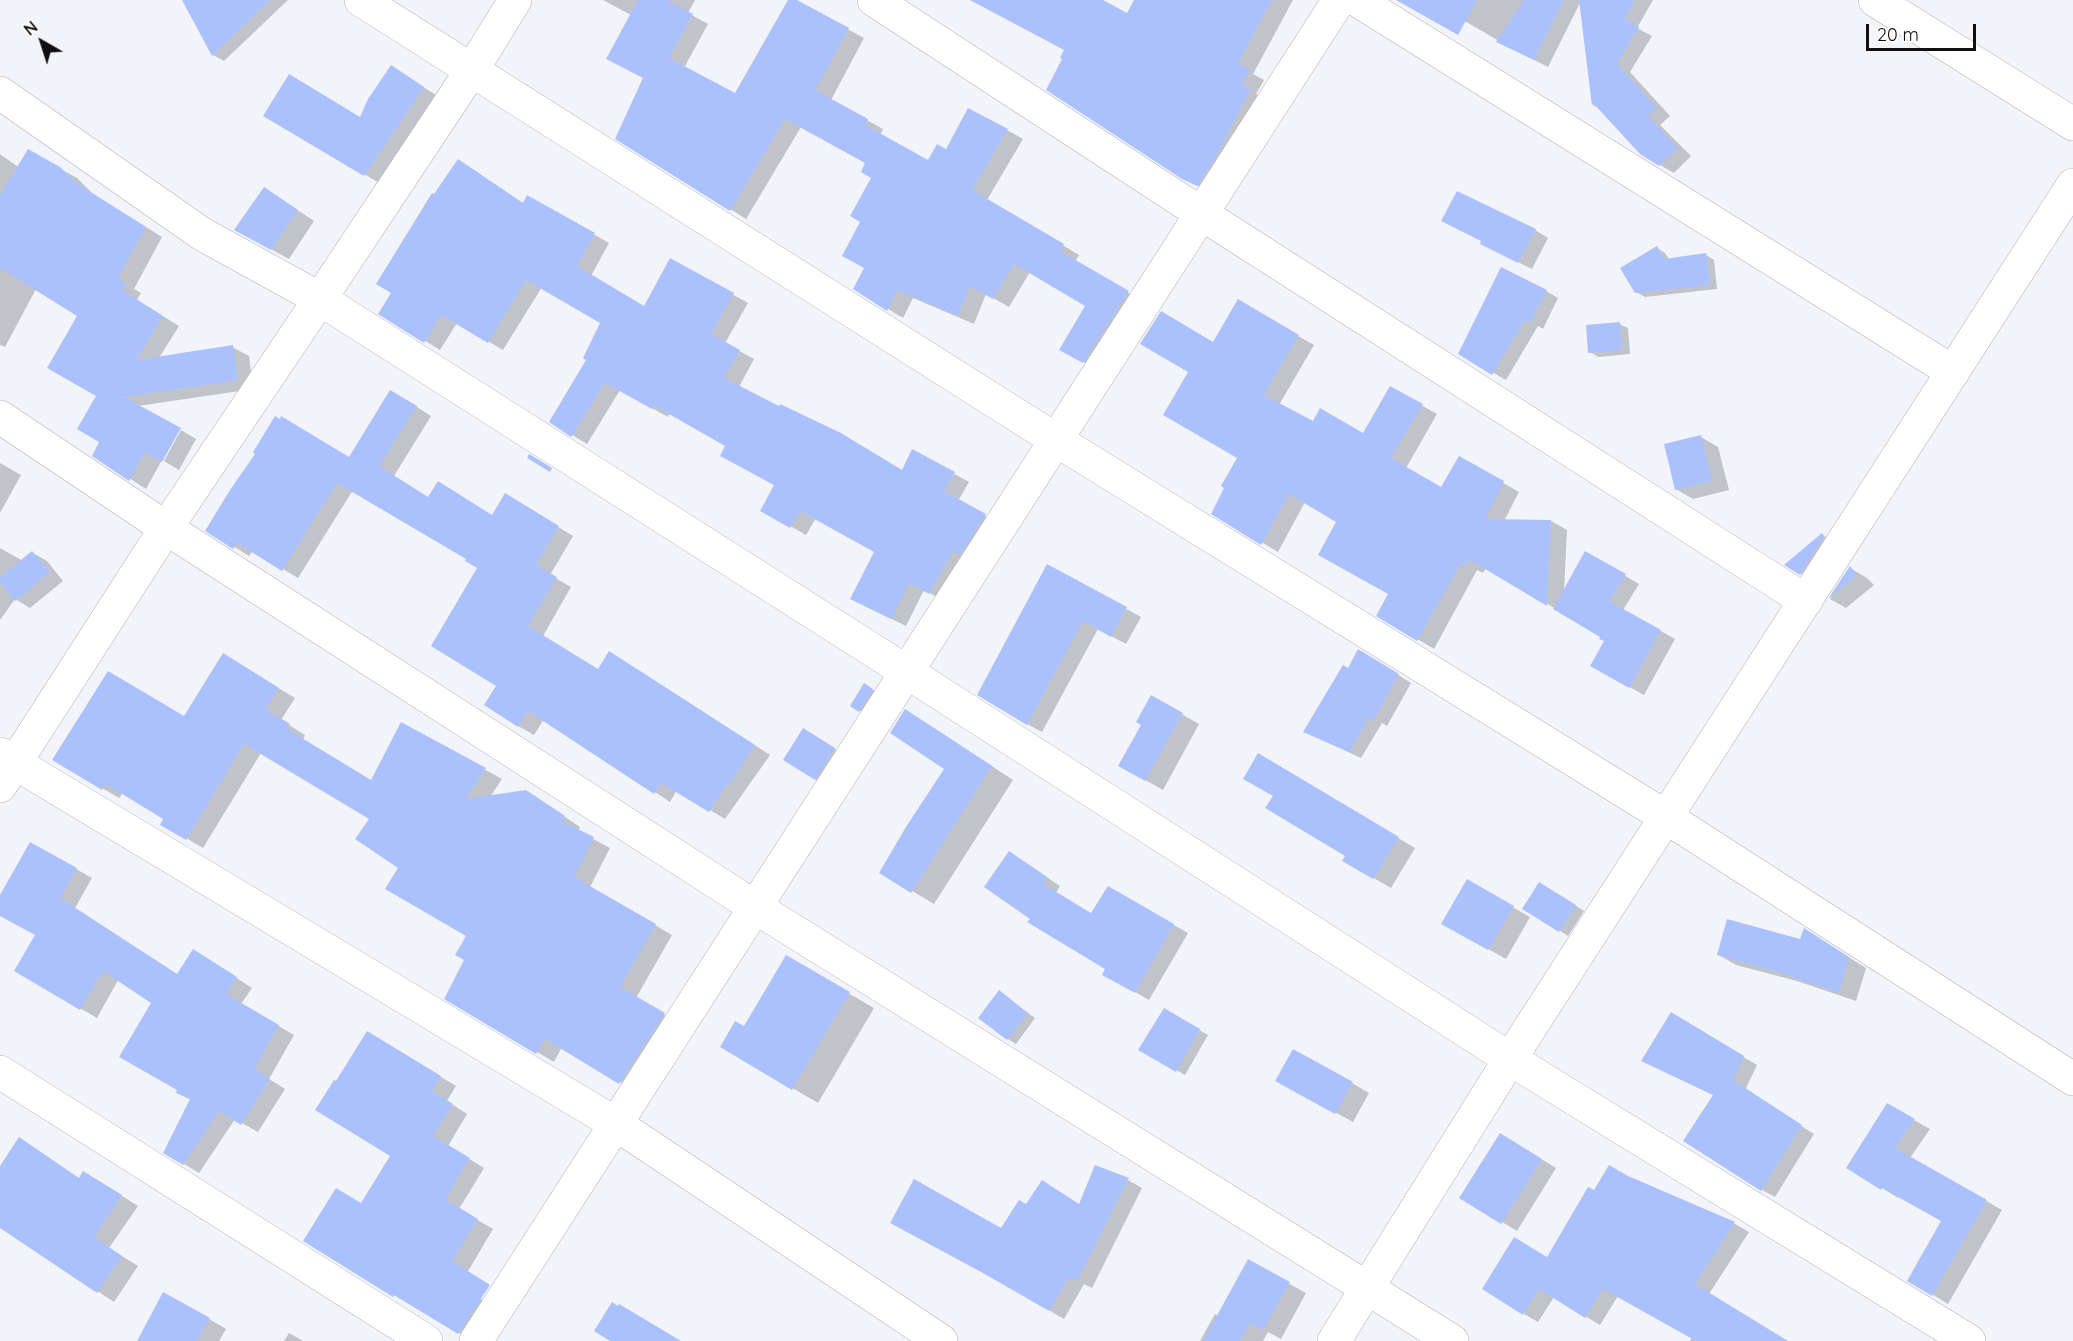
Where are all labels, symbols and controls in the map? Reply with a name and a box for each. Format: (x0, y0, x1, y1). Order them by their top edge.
north arrow (12, 12, 72, 72)
scale bar (1869, 12, 1978, 50)
text: N (20, 17, 42, 39)
text: 20 m (1877, 23, 1919, 46)

